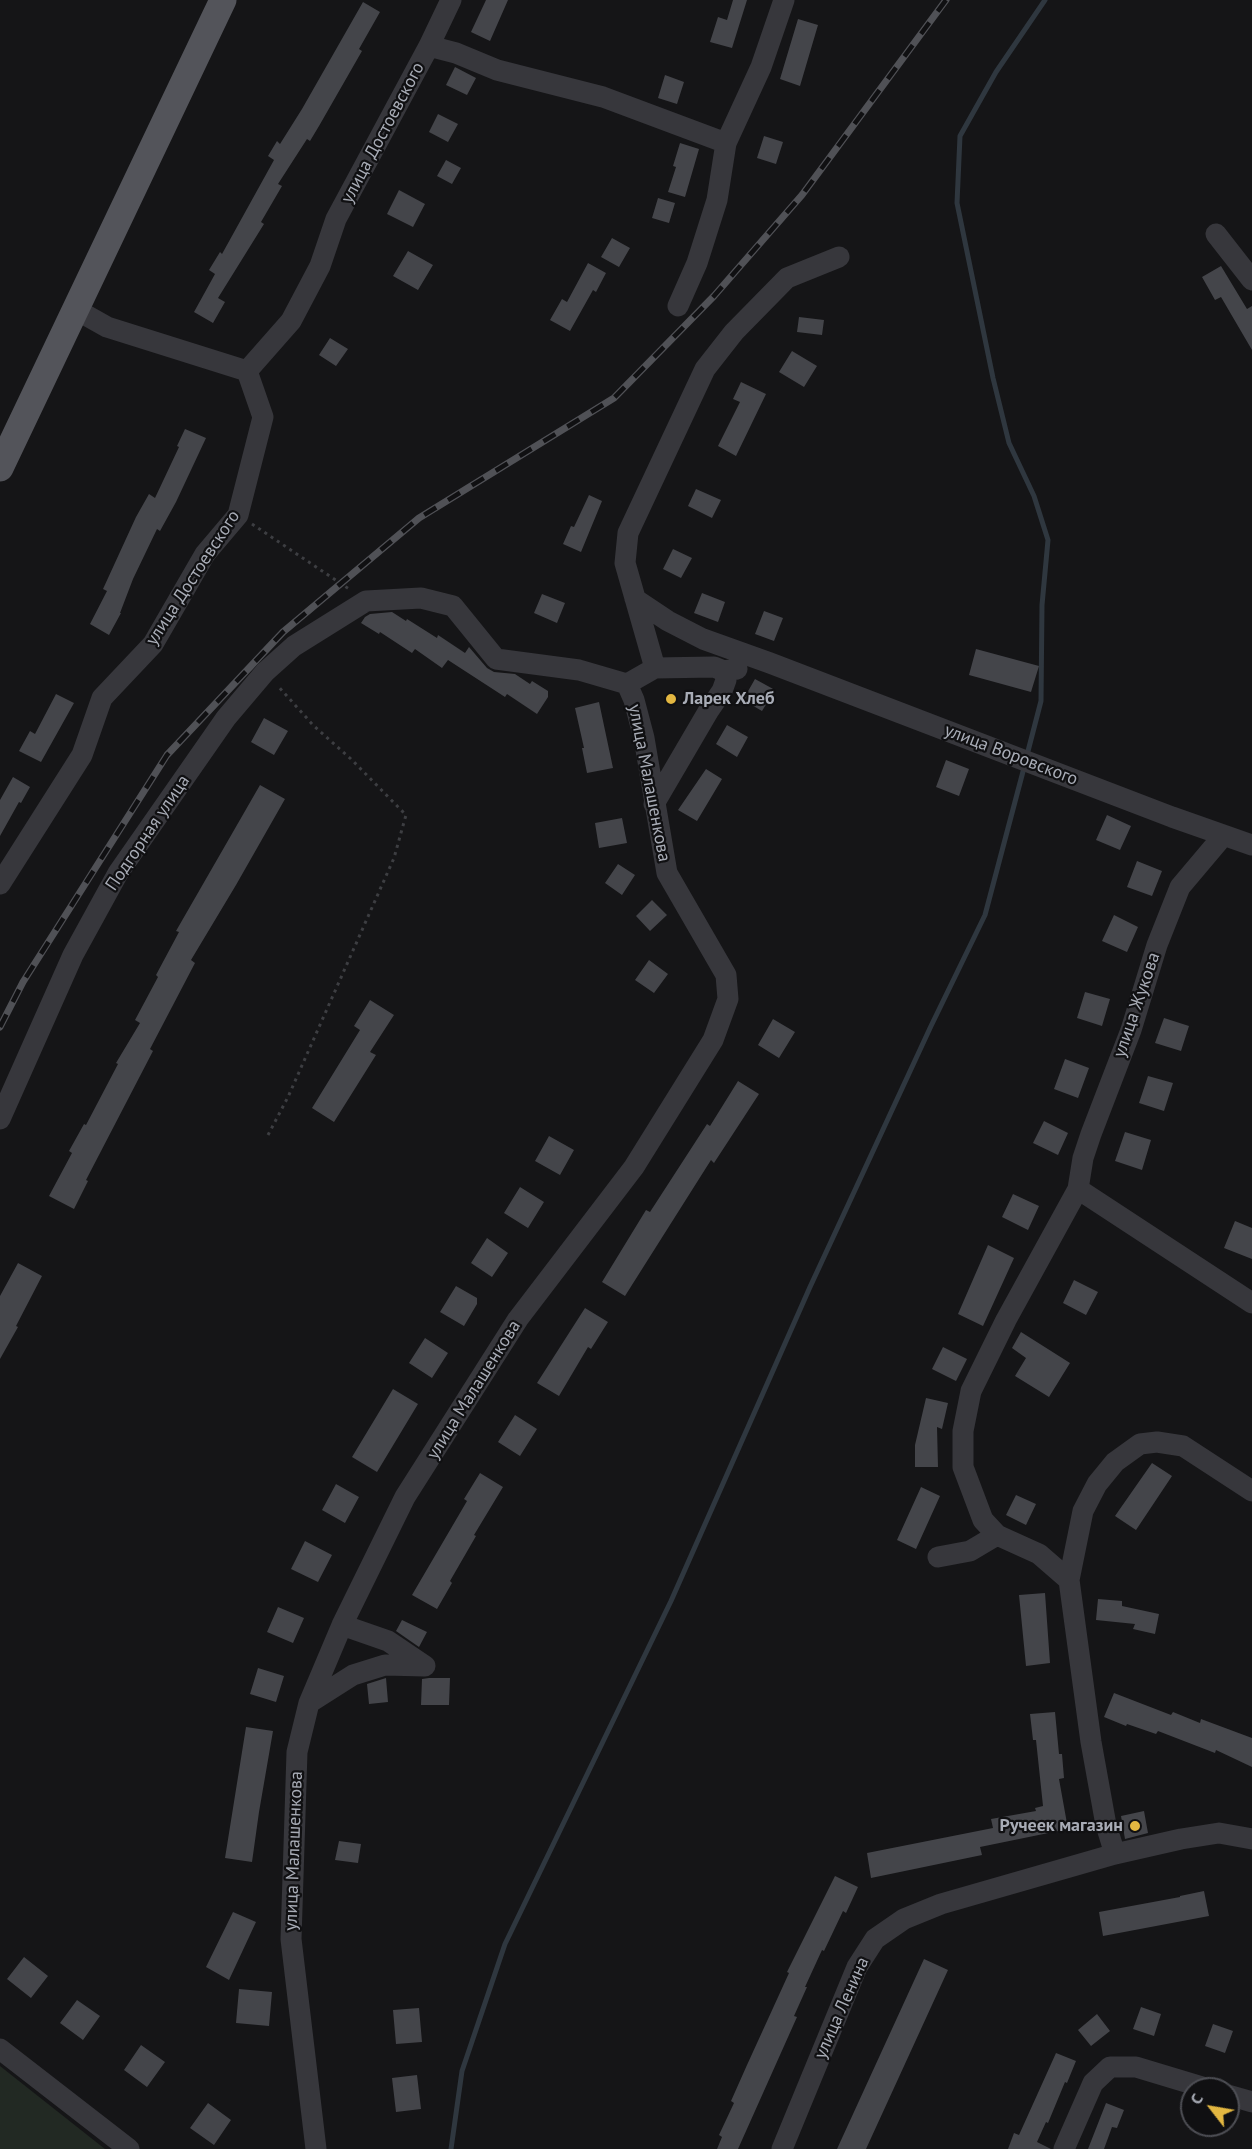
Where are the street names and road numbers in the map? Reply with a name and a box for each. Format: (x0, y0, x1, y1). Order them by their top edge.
street label: улица Достоевского (337, 59, 429, 207)
street label: улица Достоевского (141, 506, 245, 650)
street label: улица Малашенкова (623, 702, 675, 864)
street label: улица Воровского (941, 720, 1081, 790)
street label: Подгорная улица (101, 771, 195, 895)
street label: улица Жукова (1109, 950, 1165, 1060)
street label: улица Малашенкова (422, 1317, 526, 1463)
street label: улица Малашенкова (280, 1771, 308, 1931)
street label: улица Ленина (810, 1954, 874, 2062)

